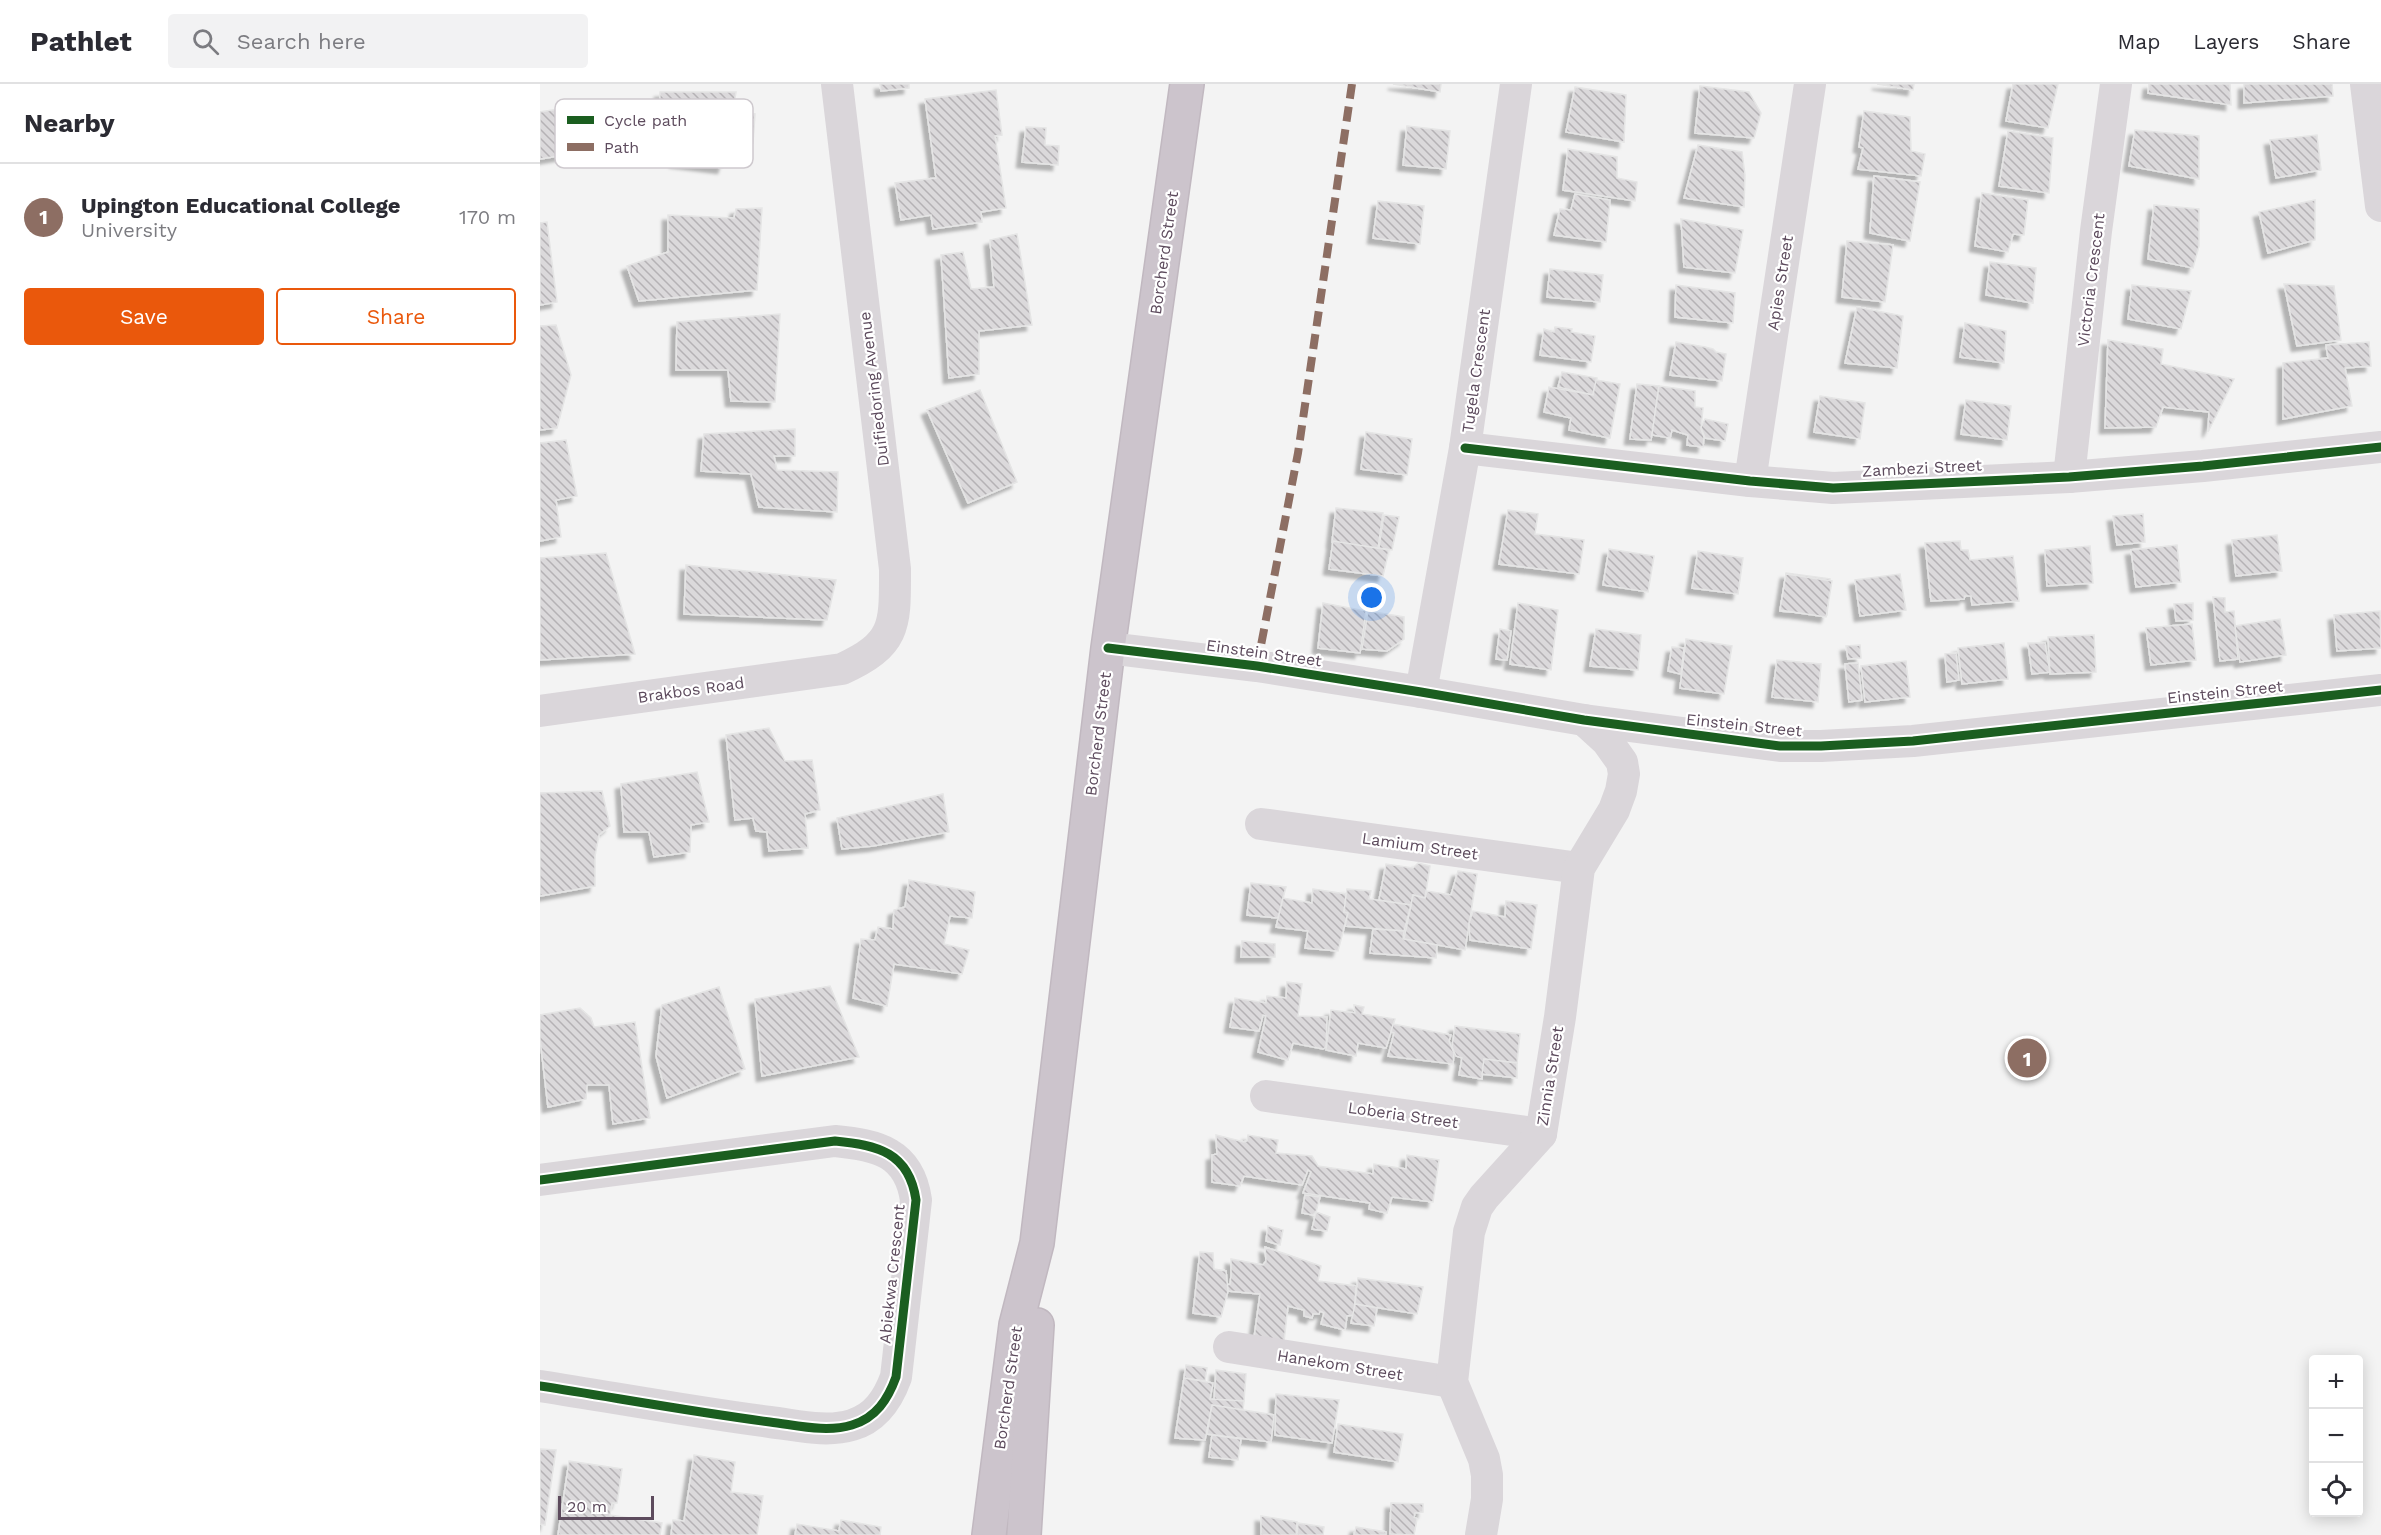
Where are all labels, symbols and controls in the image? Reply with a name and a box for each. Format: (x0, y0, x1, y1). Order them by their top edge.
search box (168, 14, 588, 68)
text: Pathlet (30, 25, 132, 58)
icon: search (189, 25, 222, 58)
text: Search here (237, 29, 366, 54)
text: Map (2117, 29, 2160, 54)
text: Layers (2193, 29, 2259, 54)
text: Share (2292, 29, 2351, 54)
legend (555, 99, 753, 168)
text: Nearby (24, 108, 115, 138)
text: Cycle path (604, 111, 687, 130)
text: Path (604, 138, 639, 157)
street label: Borcherd Street (1146, 190, 1182, 316)
text: Upington Educational College (81, 193, 400, 218)
text: 1 (39, 205, 48, 229)
text: 170 m (459, 205, 516, 229)
street label: Victoria Crescent (2073, 212, 2109, 348)
text: University (81, 218, 177, 242)
street label: Apies Street (1763, 234, 1797, 332)
button: Save (24, 288, 264, 345)
button: Share (276, 288, 516, 345)
street label: Tugela Crescent (1458, 308, 1494, 434)
street label: Duifiedoring Avenue (855, 311, 893, 467)
street label: Zambezi Street (1862, 455, 1983, 481)
your location (1357, 583, 1386, 612)
street label: Einstein Street (1205, 635, 1323, 671)
street label: Borcherd Street (1081, 671, 1115, 797)
street label: Brakbos Road (636, 673, 746, 707)
street label: Einstein Street (2166, 676, 2284, 708)
street label: Einstein Street (1685, 709, 1803, 741)
street label: Lamium Street (1361, 828, 1479, 864)
street label: Zinnia Street (1533, 1024, 1567, 1127)
pin: 1 (2008, 1036, 2046, 1080)
street label: Loberia Street (1347, 1098, 1460, 1132)
street label: Abiekwa Crescent (875, 1203, 909, 1345)
street label: Borcherd Street (990, 1325, 1026, 1451)
street label: Hanekom Street (1276, 1346, 1405, 1384)
map controls (2309, 1355, 2363, 1517)
button: + (2309, 1355, 2363, 1409)
button: − (2309, 1409, 2363, 1463)
button: locate (2309, 1463, 2363, 1517)
scale bar (558, 1493, 654, 1520)
text: 20 m (567, 1497, 607, 1516)

